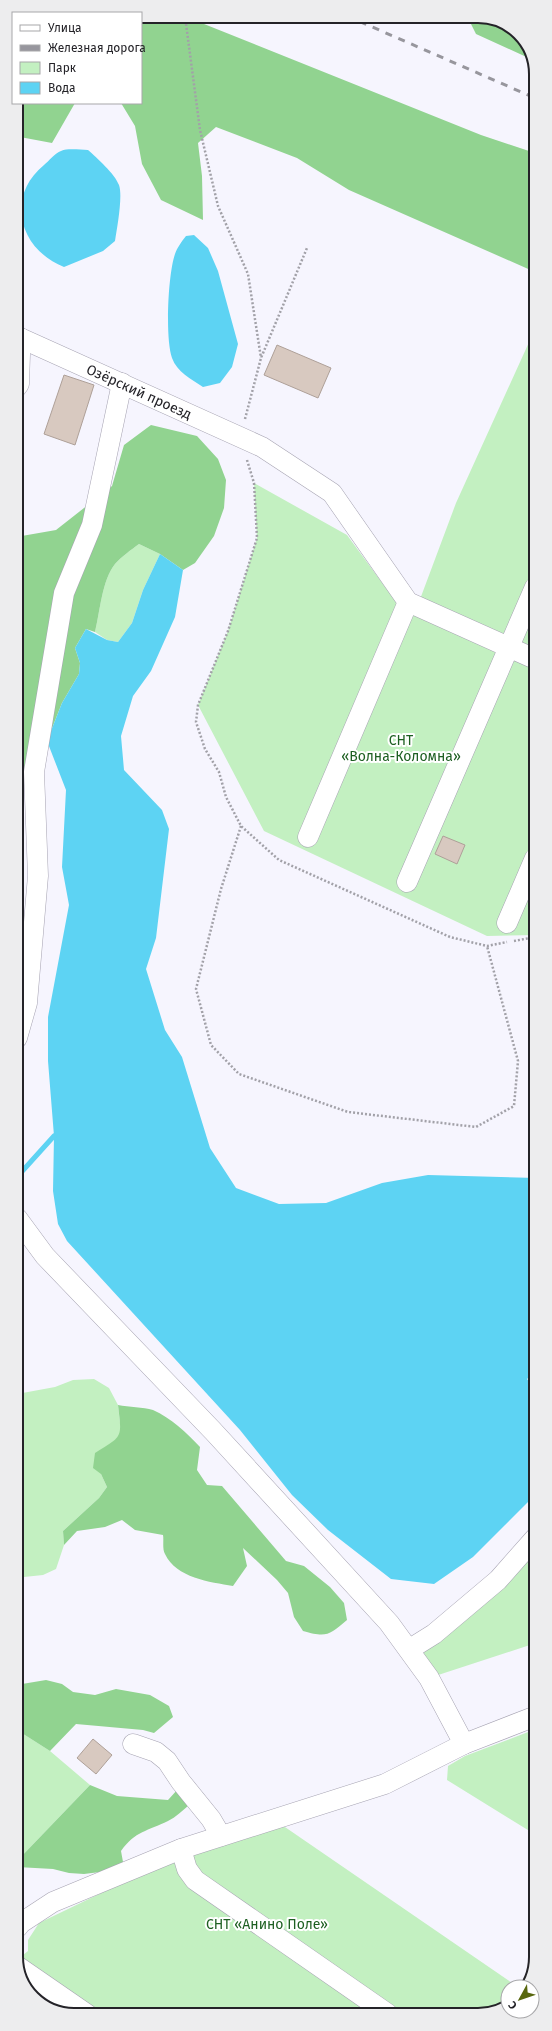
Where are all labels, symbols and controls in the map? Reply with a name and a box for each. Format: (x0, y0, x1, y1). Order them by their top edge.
legend (12, 12, 142, 104)
text: Улица (48, 21, 82, 35)
text: Железная дорога (48, 41, 146, 55)
text: Парк (48, 61, 77, 75)
text: Вода (48, 81, 75, 95)
street label: Озёрский проезд (84, 361, 194, 423)
park label: СНТ «Волна-Коломна» (341, 732, 461, 765)
park label: СНТ «Анино Поле» (206, 1916, 328, 1933)
north arrow (500, 1979, 540, 2019)
text: С (505, 1998, 520, 2012)

